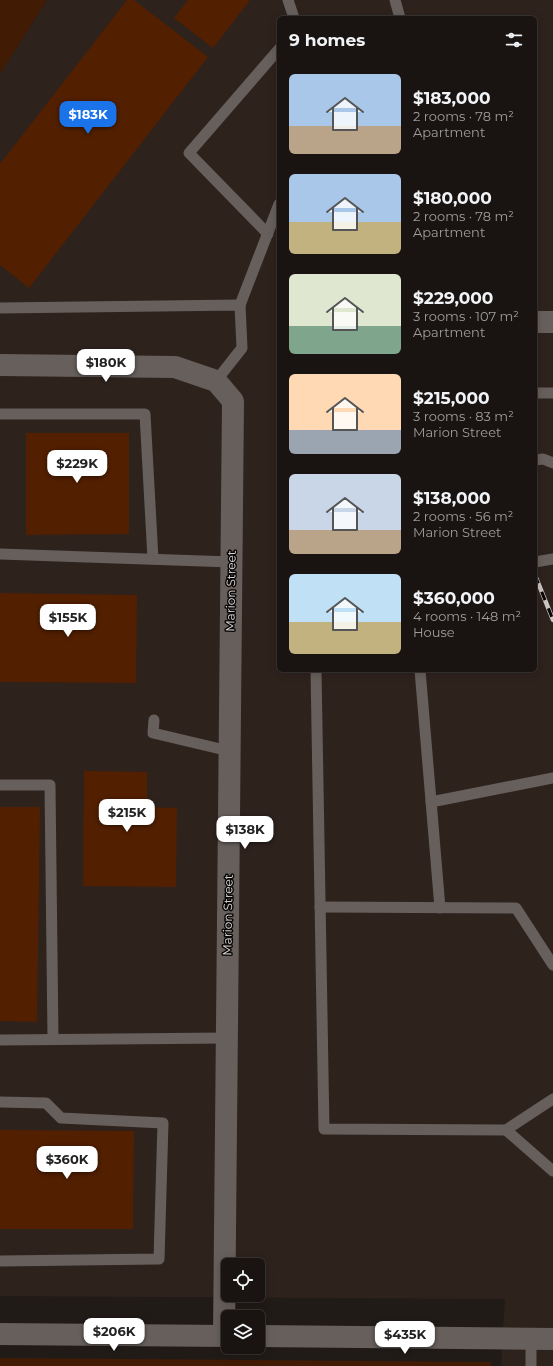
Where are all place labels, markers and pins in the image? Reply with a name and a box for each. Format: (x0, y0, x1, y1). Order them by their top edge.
pin: $183K (60, 101, 116, 135)
pin: $180K (78, 349, 134, 383)
pin: $229K (49, 450, 105, 484)
pin: $155K (40, 604, 96, 638)
pin: $215K (99, 799, 155, 833)
pin: $138K (217, 816, 273, 850)
pin: $360K (39, 1146, 95, 1180)
pin: $206K (86, 1318, 142, 1352)
pin: $435K (377, 1321, 433, 1355)

